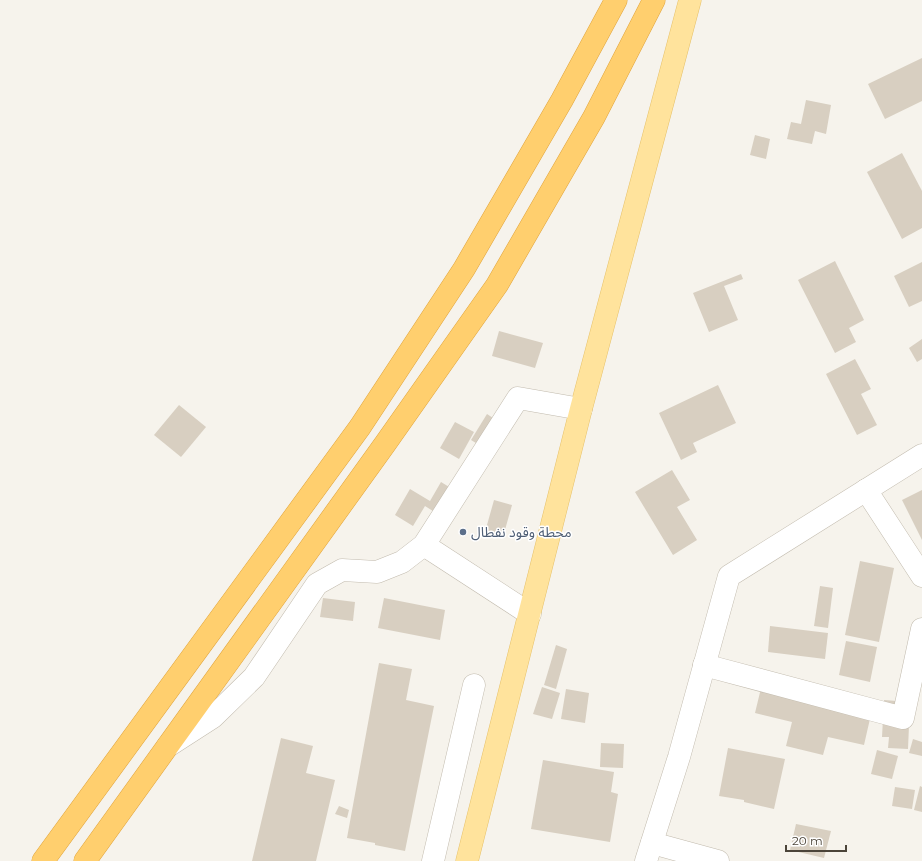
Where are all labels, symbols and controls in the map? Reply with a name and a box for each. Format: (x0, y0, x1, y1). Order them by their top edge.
place label: محطة وقود نفطال (471, 523, 572, 541)
marker: محطة وقود نفطال (458, 527, 468, 537)
scale bar (786, 827, 846, 853)
text: 20 m (792, 833, 823, 848)

